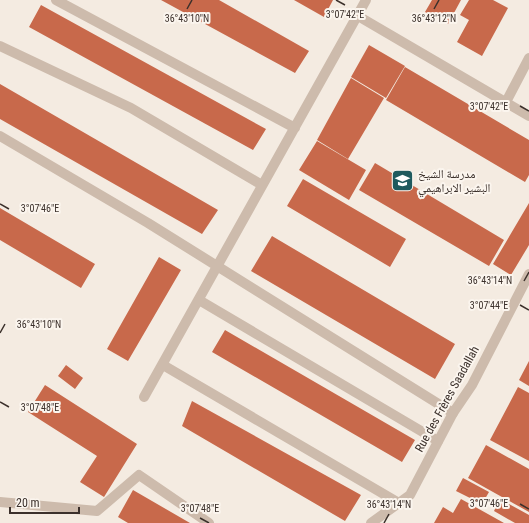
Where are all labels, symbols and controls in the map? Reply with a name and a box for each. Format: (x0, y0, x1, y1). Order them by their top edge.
text: 3°07'42"E (326, 9, 364, 20)
text: 36°43'10"N (165, 13, 209, 24)
text: 36°43'12"N (412, 13, 456, 24)
text: 3°07'42"E (470, 101, 508, 112)
place label: مدرسة الشيخ البشير الابراهيمي (418, 167, 491, 198)
school or university icon: مدرسة الشيخ البشير الابراهيمي (390, 168, 416, 194)
text: 3°07'46"E (21, 203, 59, 214)
text: 36°43'14"N (468, 275, 512, 286)
text: 3°07'44"E (470, 300, 508, 311)
text: 36°43'10"N (17, 319, 61, 330)
street label: Rue des Frères Saadallah (412, 343, 482, 454)
text: 3°07'48"E (21, 402, 59, 413)
scale bar (10, 489, 79, 515)
text: 20 m (16, 496, 40, 510)
text: 3°07'46"E (470, 498, 508, 509)
text: 36°43'14"N (367, 499, 411, 510)
text: 3°07'48"E (181, 503, 219, 514)

